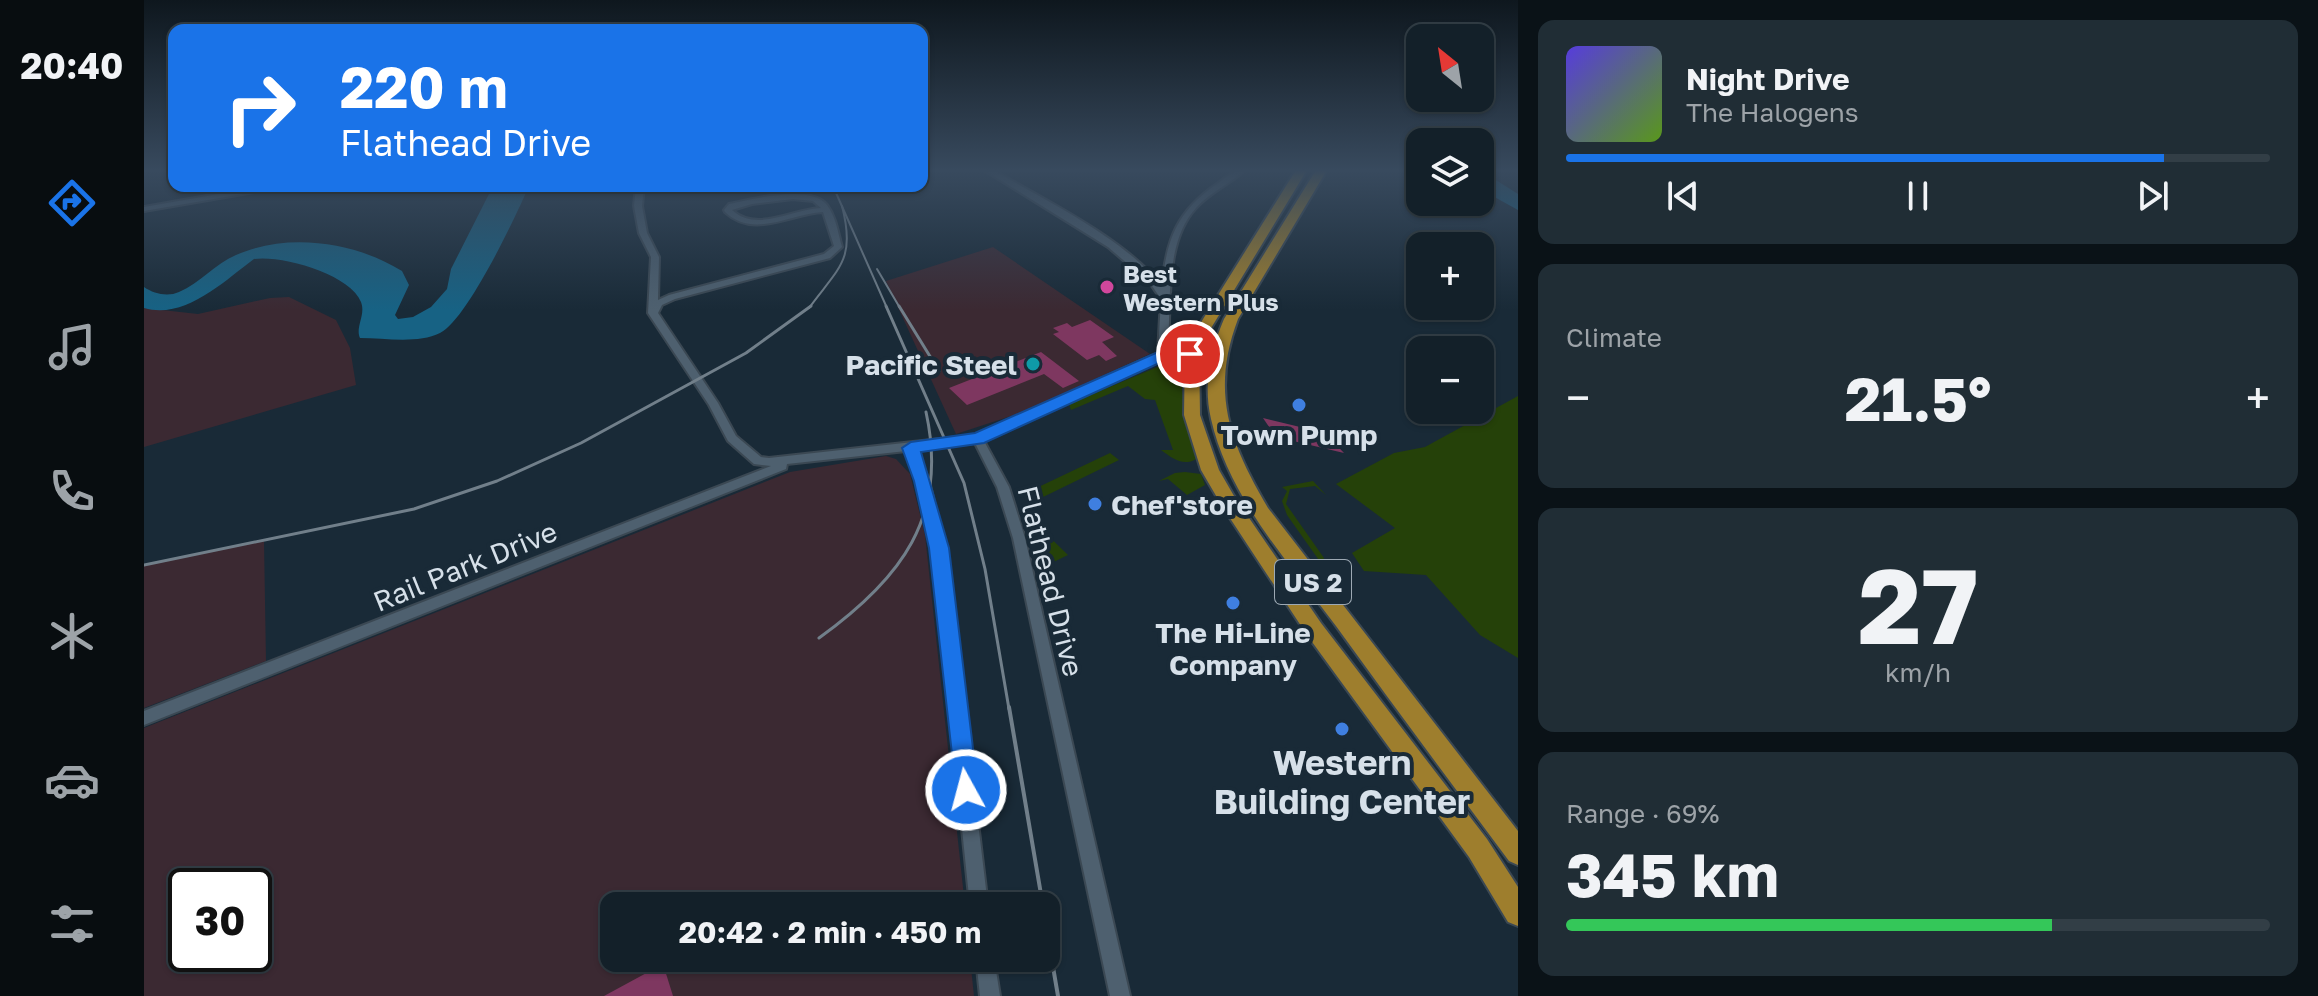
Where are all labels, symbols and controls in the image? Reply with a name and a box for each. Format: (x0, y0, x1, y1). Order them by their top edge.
north arrow (1406, 24, 1494, 112)
map controls (1406, 24, 1494, 424)
text: 20:40 (21, 44, 123, 87)
text: 220 m (340, 53, 508, 120)
icon: right (208, 56, 312, 160)
text: Night Drive (1686, 61, 1850, 97)
text: The Halogens (1686, 97, 1859, 128)
text: Flathead Drive (340, 121, 591, 164)
button: layers (1406, 128, 1494, 216)
icon: previous (1661, 174, 1705, 218)
icon: pause (1896, 174, 1940, 218)
icon: next (2131, 174, 2175, 218)
icon: directions (44, 175, 100, 231)
button: + (1406, 232, 1494, 320)
place label: Best Western Plus (1123, 259, 1279, 316)
marker: Best Western Plus (1098, 278, 1116, 296)
icon: music (44, 319, 100, 375)
pin (1156, 320, 1224, 388)
text: Climate (1566, 322, 1662, 353)
icon: arrive (1168, 332, 1212, 376)
button: − (1406, 336, 1494, 424)
place label: Pacific Steel (846, 348, 1017, 381)
marker: Pacific Steel (1024, 355, 1042, 373)
text: 21.5° (1845, 362, 1991, 434)
text: − (1566, 371, 1590, 424)
text: + (2246, 371, 2270, 424)
marker: Town Pump (1290, 396, 1308, 414)
place label: Town Pump (1221, 418, 1377, 451)
icon: phone (44, 463, 100, 519)
street label: Flathead Drive (1011, 482, 1091, 680)
place label: Chef'store (1111, 488, 1253, 521)
marker: Chef'store (1086, 495, 1104, 513)
street label: Rail Park Drive (368, 514, 562, 618)
text: 27 (1858, 542, 1978, 667)
road number: US 2 (1275, 560, 1351, 604)
marker: The Hi-Line Company (1224, 594, 1242, 612)
icon: climate (44, 608, 100, 664)
place label: The Hi-Line Company (1155, 616, 1311, 681)
text: km/h (1885, 657, 1951, 688)
marker: Western Building Center (1333, 720, 1351, 738)
place label: Western Building Center (1214, 742, 1470, 821)
position arrow (924, 748, 1008, 832)
icon: car (44, 752, 100, 808)
text: Range · 69% (1566, 798, 1719, 829)
text: 345 km (1566, 838, 1779, 910)
speed limit sign: 30 (168, 868, 272, 972)
icon: filters (44, 896, 100, 952)
text: 20:42 · 2 min · 450 m (679, 914, 981, 950)

